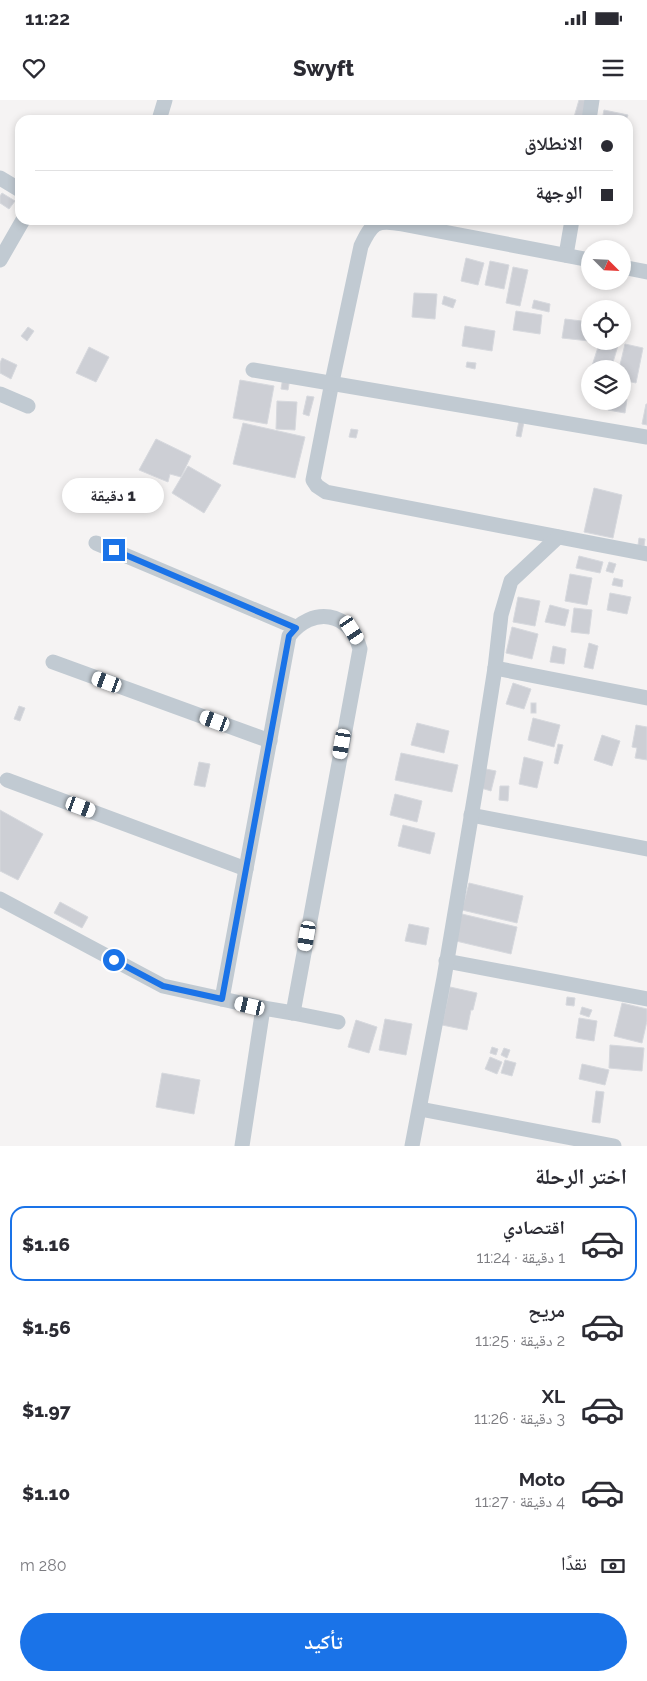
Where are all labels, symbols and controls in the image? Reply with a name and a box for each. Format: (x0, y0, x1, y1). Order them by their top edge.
text: 11:22 (25, 7, 70, 29)
icon: heart (20, 54, 48, 82)
icon: menu (599, 54, 627, 82)
text: Swyft (293, 55, 354, 81)
text: الانطلاق (524, 132, 583, 154)
text: الوجهة (535, 181, 583, 203)
north arrow (581, 240, 631, 290)
map controls (581, 240, 631, 410)
button: locate (581, 300, 631, 350)
button: layers (581, 360, 631, 410)
callout: 1 دقيقة (63, 478, 165, 512)
text: 1 دقيقة (90, 486, 136, 505)
route end (103, 539, 125, 561)
car (337, 613, 366, 647)
car (90, 670, 123, 694)
car (198, 709, 231, 733)
car (332, 728, 351, 760)
car (64, 795, 97, 819)
car (297, 920, 316, 952)
route start (103, 949, 125, 971)
car (233, 995, 266, 1017)
text: اختر الرحلة (535, 1163, 627, 1189)
text: اقتصادي (503, 1216, 565, 1238)
icon: car (580, 1221, 625, 1266)
text: $1.16 (22, 1233, 70, 1255)
text: 1 دقيقة · 11:24 (477, 1248, 565, 1267)
text: مريح (528, 1299, 565, 1321)
icon: car (580, 1304, 625, 1349)
text: $1.56 (22, 1316, 71, 1338)
text: 2 دقيقة · 11:25 (475, 1331, 565, 1350)
text: XL (542, 1385, 565, 1407)
icon: car (580, 1387, 625, 1432)
text: $1.97 (22, 1399, 71, 1421)
text: 3 دقيقة · 11:26 (474, 1409, 565, 1428)
text: Moto (519, 1468, 565, 1490)
icon: car (580, 1470, 625, 1515)
text: $1.10 (22, 1482, 70, 1504)
text: 4 دقيقة · 11:27 (475, 1492, 565, 1511)
text: نقدًا (561, 1552, 587, 1574)
icon: cash (599, 1552, 627, 1580)
text: 280 m (20, 1556, 66, 1575)
button: تأكيد (20, 1613, 627, 1671)

